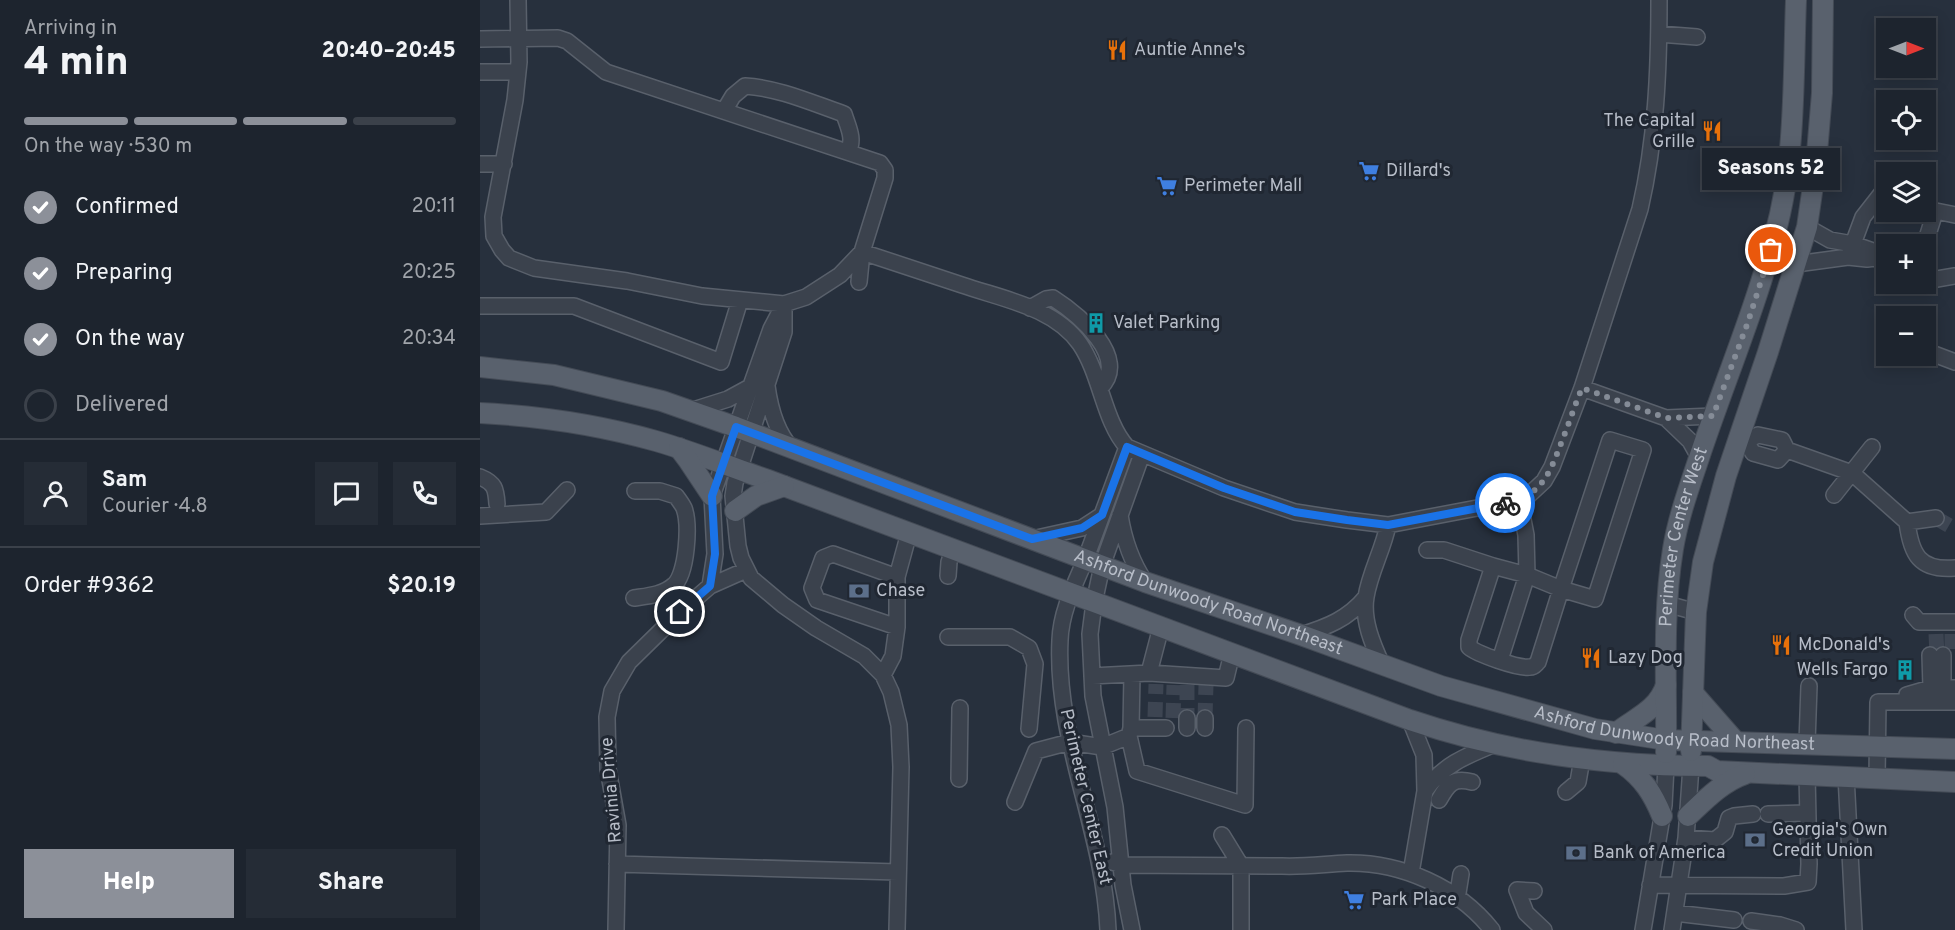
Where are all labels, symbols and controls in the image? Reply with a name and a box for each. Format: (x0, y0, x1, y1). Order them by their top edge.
text: Arriving in (24, 16, 117, 42)
north arrow (1876, 18, 1936, 78)
map controls (1876, 18, 1936, 366)
text: 20:40–20:45 (321, 38, 456, 65)
restaurant icon: Auntie Anne's (1105, 38, 1129, 62)
place label: Auntie Anne's (1134, 39, 1245, 62)
text: 4 min (24, 40, 129, 89)
button: locate (1876, 90, 1936, 150)
place label: The Capital Grille (1603, 110, 1695, 154)
restaurant icon: The Capital Grille (1700, 119, 1724, 143)
text: On the way · 530 m (24, 134, 192, 160)
callout: Seasons 52 (1702, 148, 1840, 190)
text: Seasons 52 (1717, 156, 1825, 182)
supermarket icon: Dillard's (1357, 159, 1381, 183)
place label: Dillard's (1386, 160, 1451, 183)
button: layers (1876, 162, 1936, 222)
supermarket icon: Perimeter Mall (1155, 174, 1179, 198)
place label: Perimeter Mall (1184, 175, 1302, 198)
icon: check (24, 191, 57, 224)
text: Confirmed (75, 194, 179, 221)
text: 20:11 (412, 194, 456, 220)
pin (1745, 224, 1796, 275)
icon: bag (1754, 233, 1787, 266)
button: + (1876, 234, 1936, 294)
icon: check (24, 257, 57, 290)
text: Preparing (75, 260, 173, 287)
text: 20:25 (402, 260, 456, 286)
button: − (1876, 306, 1936, 366)
building icon: Valet Parking (1084, 311, 1108, 335)
place label: Valet Parking (1113, 312, 1220, 335)
icon: check (24, 323, 57, 356)
text: On the way (75, 326, 185, 353)
text: 20:34 (402, 326, 456, 352)
text: Delivered (75, 392, 169, 419)
street label: Perimeter Center West (1655, 444, 1713, 627)
button: person (24, 462, 87, 525)
button: chat (315, 462, 378, 525)
button: phone (393, 462, 456, 525)
text: Sam (102, 467, 147, 494)
courier (1475, 473, 1535, 533)
icon: bike (1489, 487, 1522, 520)
text: Courier · 4.8 (102, 494, 208, 520)
street label: Ashford Dunwoody Road Northeast (1070, 545, 1346, 661)
text: Order #9362 (24, 573, 154, 600)
text: $20.19 (387, 573, 456, 600)
bank icon: Chase (847, 579, 871, 603)
place label: Chase (876, 580, 925, 603)
pin (654, 586, 705, 637)
icon: home (663, 595, 696, 628)
restaurant icon: McDonald's (1769, 633, 1793, 657)
place label: McDonald's (1798, 634, 1890, 657)
restaurant icon: Lazy Dog (1579, 646, 1603, 670)
place label: Lazy Dog (1608, 647, 1683, 670)
building icon: Wells Fargo (1893, 658, 1917, 682)
place label: Wells Fargo (1796, 659, 1888, 682)
street label: Ashford Dunwoody Road Northeast (1531, 701, 1815, 756)
street label: Perimeter Center East (1054, 707, 1116, 887)
street label: Ravinia Drive (596, 736, 628, 844)
place label: Georgia's Own Credit Union (1772, 819, 1888, 863)
bank icon: Georgia's Own Credit Union (1743, 828, 1767, 852)
bank icon: Bank of America (1564, 841, 1588, 865)
place label: Bank of America (1593, 842, 1725, 865)
button: Help (24, 849, 234, 918)
button: Share (246, 849, 456, 918)
supermarket icon: Park Place (1342, 888, 1366, 912)
place label: Park Place (1371, 889, 1457, 912)

